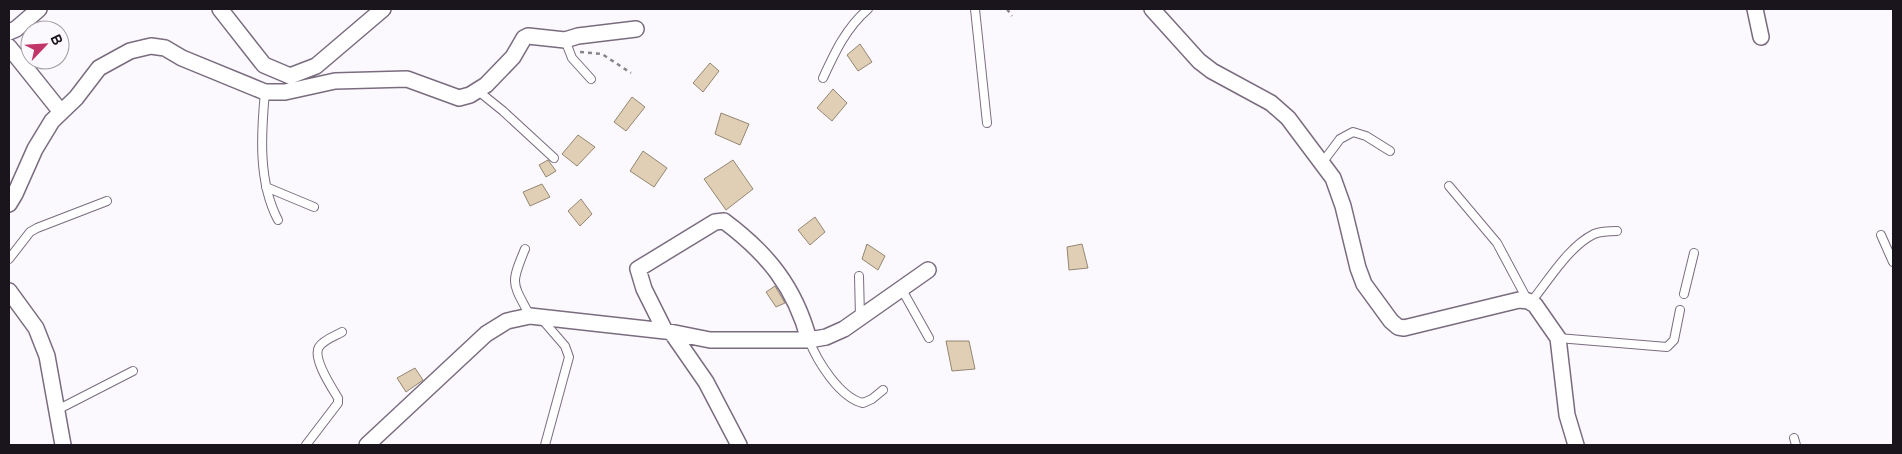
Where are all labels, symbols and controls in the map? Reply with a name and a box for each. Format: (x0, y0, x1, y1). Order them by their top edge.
north arrow (20, 20, 70, 70)
text: B (47, 32, 66, 48)

